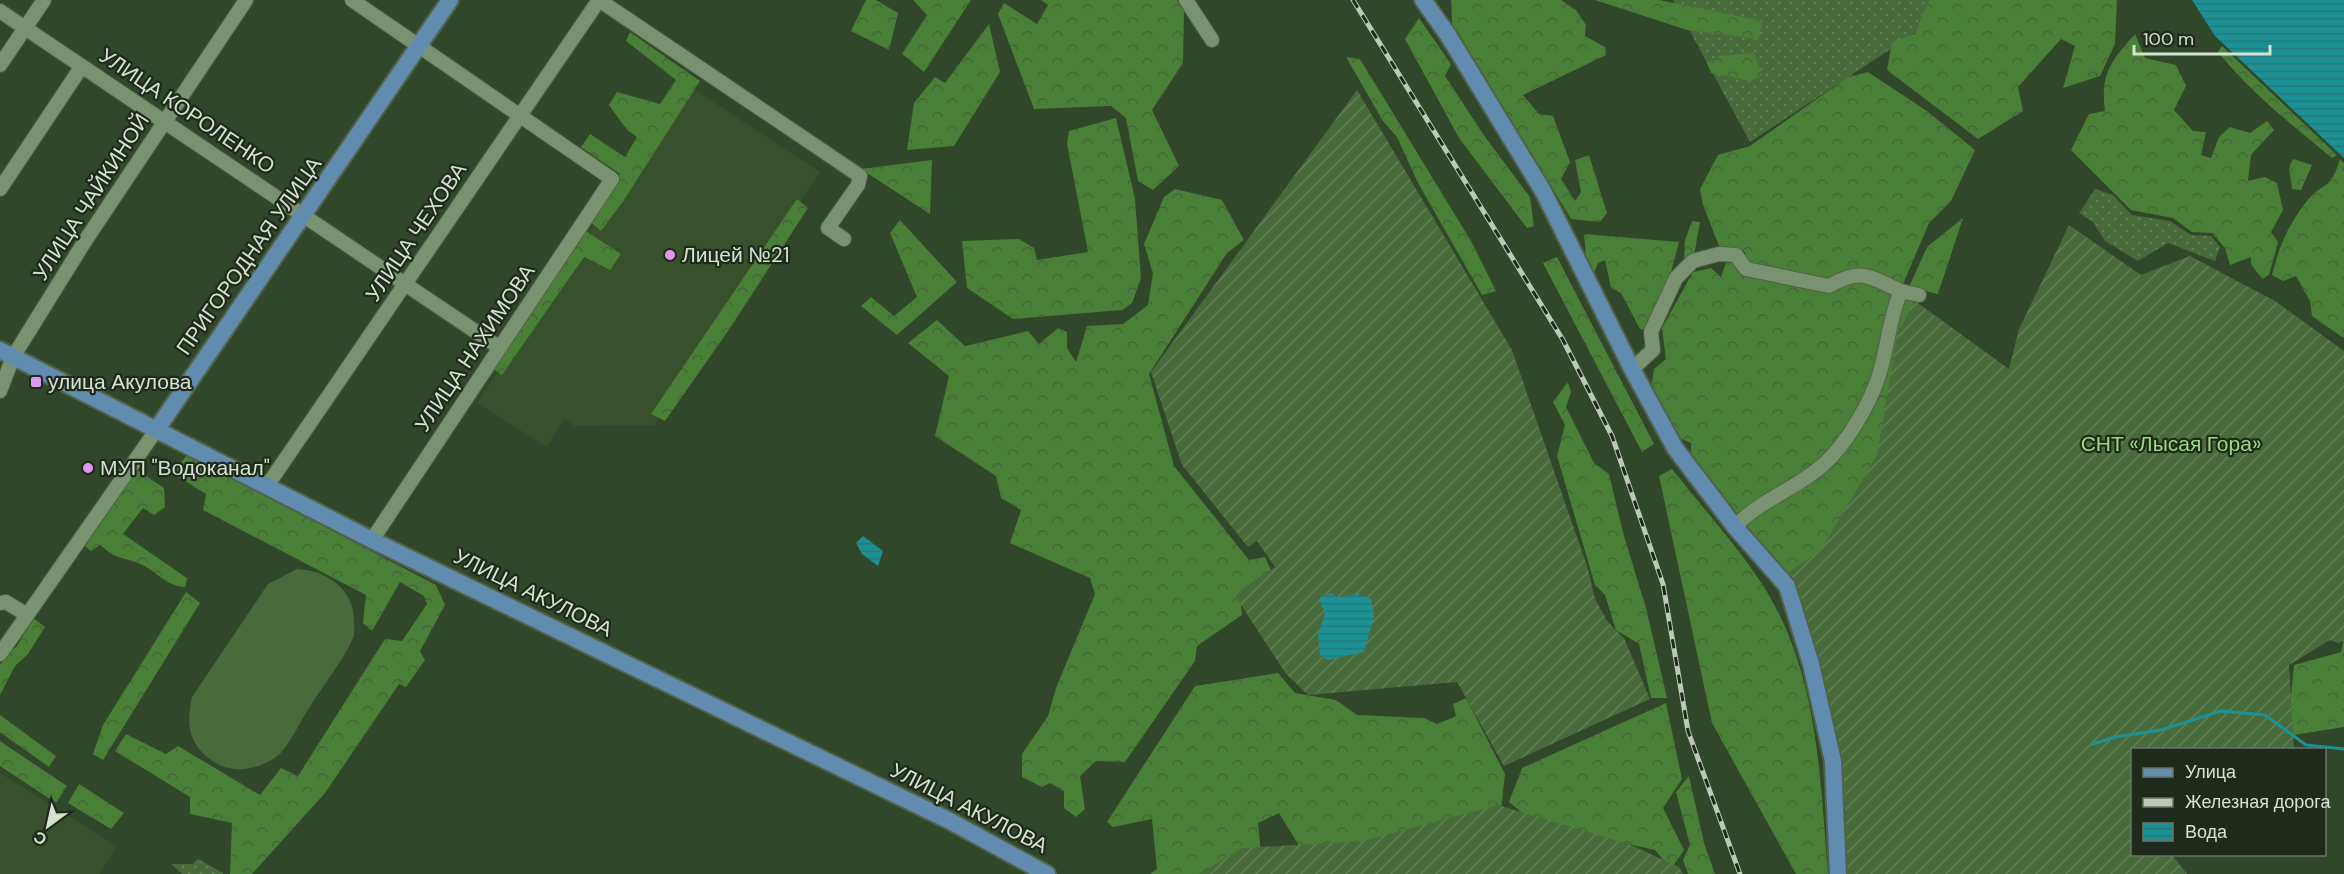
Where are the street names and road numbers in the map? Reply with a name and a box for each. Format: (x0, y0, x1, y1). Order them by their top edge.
street label: УЛИЦА КОРОЛЕНКО (94, 42, 280, 180)
street label: УЛИЦА ЧАЙКИНОЙ (27, 108, 155, 286)
street label: ПРИГОРОДНАЯ УЛИЦА (170, 152, 328, 360)
street label: УЛИЦА ЧЕХОВА (359, 157, 473, 307)
street label: УЛИЦА НАХИМОВА (409, 259, 541, 437)
street label: УЛИЦА АКУЛОВА (449, 542, 617, 644)
street label: УЛИЦА АКУЛОВА (885, 756, 1053, 860)

